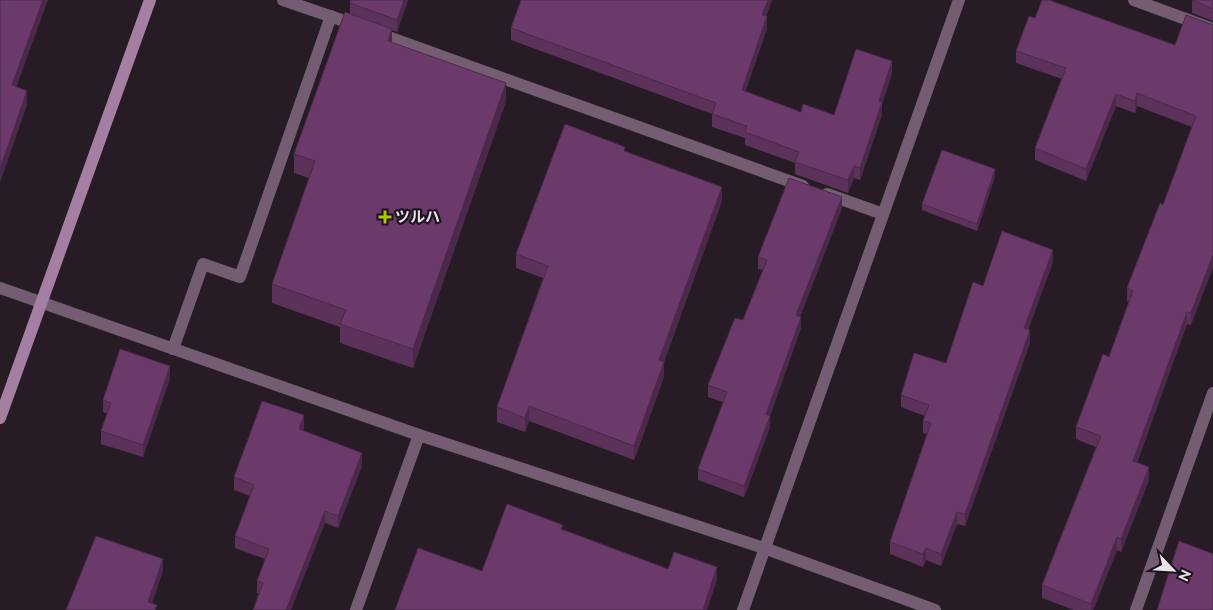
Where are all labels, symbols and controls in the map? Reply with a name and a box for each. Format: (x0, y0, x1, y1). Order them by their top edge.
place label: ツルハ (395, 208, 440, 226)
marker: ツルハ (379, 211, 391, 223)
north arrow (1148, 545, 1198, 595)
text: N (1175, 567, 1194, 584)

